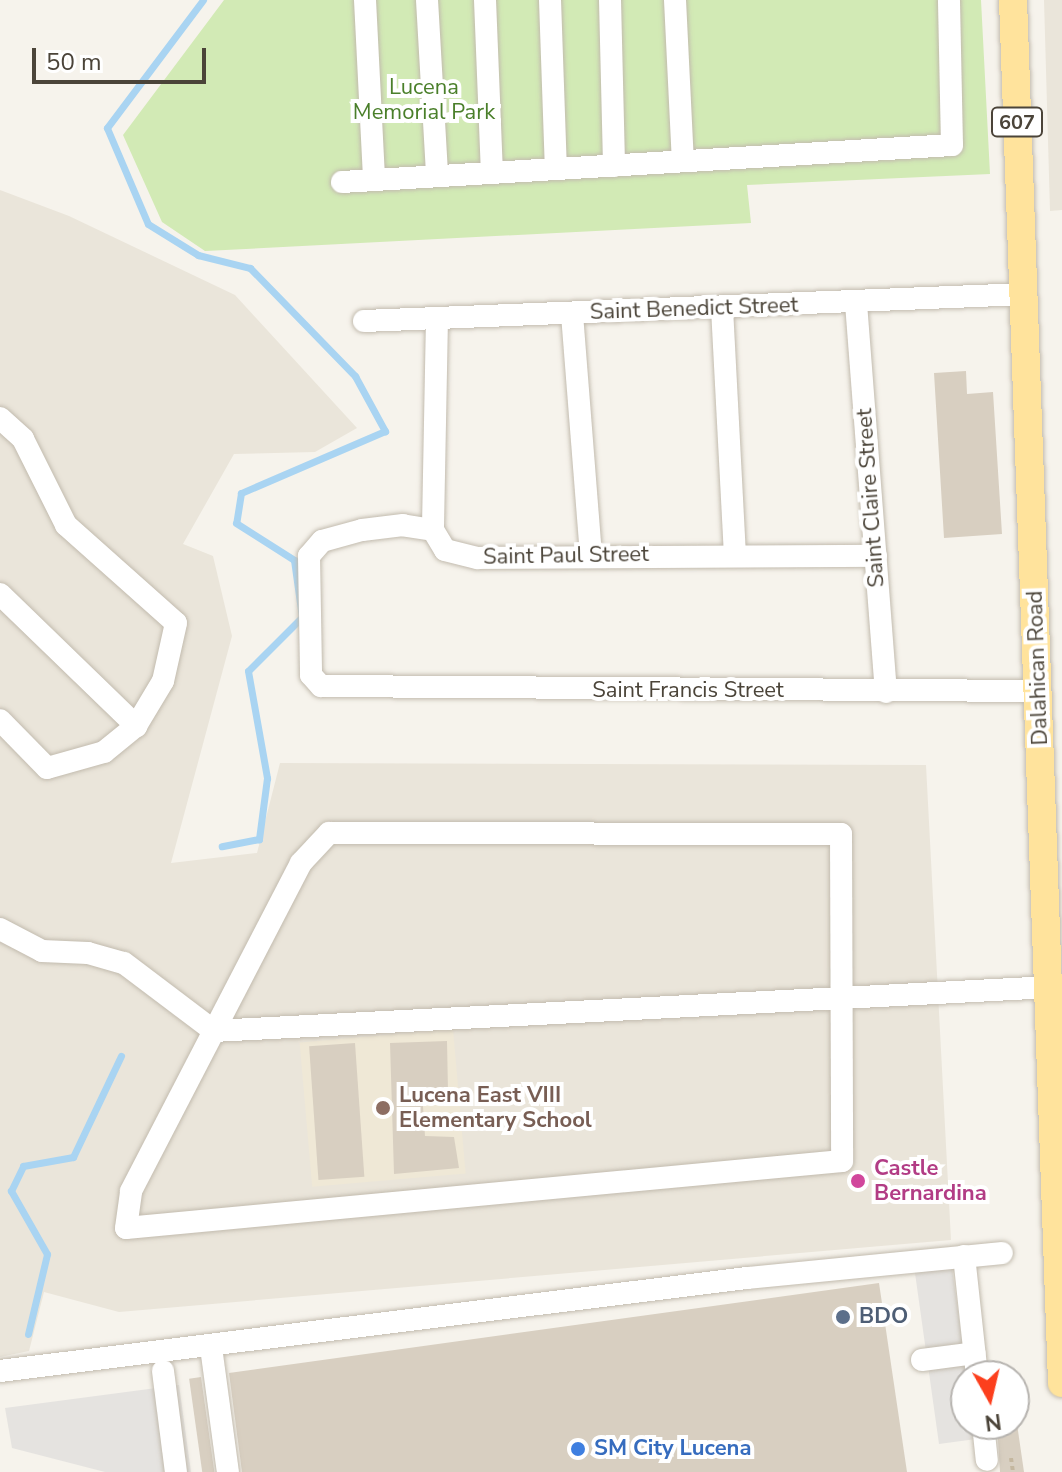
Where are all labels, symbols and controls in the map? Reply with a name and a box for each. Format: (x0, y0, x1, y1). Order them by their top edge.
scale bar (36, 32, 210, 82)
text: 50 m (46, 46, 102, 78)
park label: Lucena Memorial Park (353, 74, 495, 126)
road number: 607 (991, 106, 1043, 138)
street label: Saint Benedict Street (589, 292, 799, 326)
street label: Saint Claire Street (852, 408, 890, 588)
street label: Saint Paul Street (483, 541, 649, 571)
street label: Dalahican Road (1022, 590, 1054, 746)
street label: Saint Francis Street (592, 678, 784, 704)
place label: Lucena East VIII Elementary School (399, 1082, 592, 1134)
marker: Lucena East VIII Elementary School (374, 1099, 392, 1117)
place label: Castle Bernardina (874, 1155, 987, 1206)
marker: Castle Bernardina (849, 1172, 867, 1190)
place label: BDO (859, 1304, 908, 1330)
marker: BDO (834, 1308, 852, 1326)
north arrow (950, 1360, 1030, 1440)
text: N (983, 1406, 1003, 1438)
place label: SM City Lucena (594, 1436, 751, 1462)
marker: SM City Lucena (569, 1440, 587, 1458)

